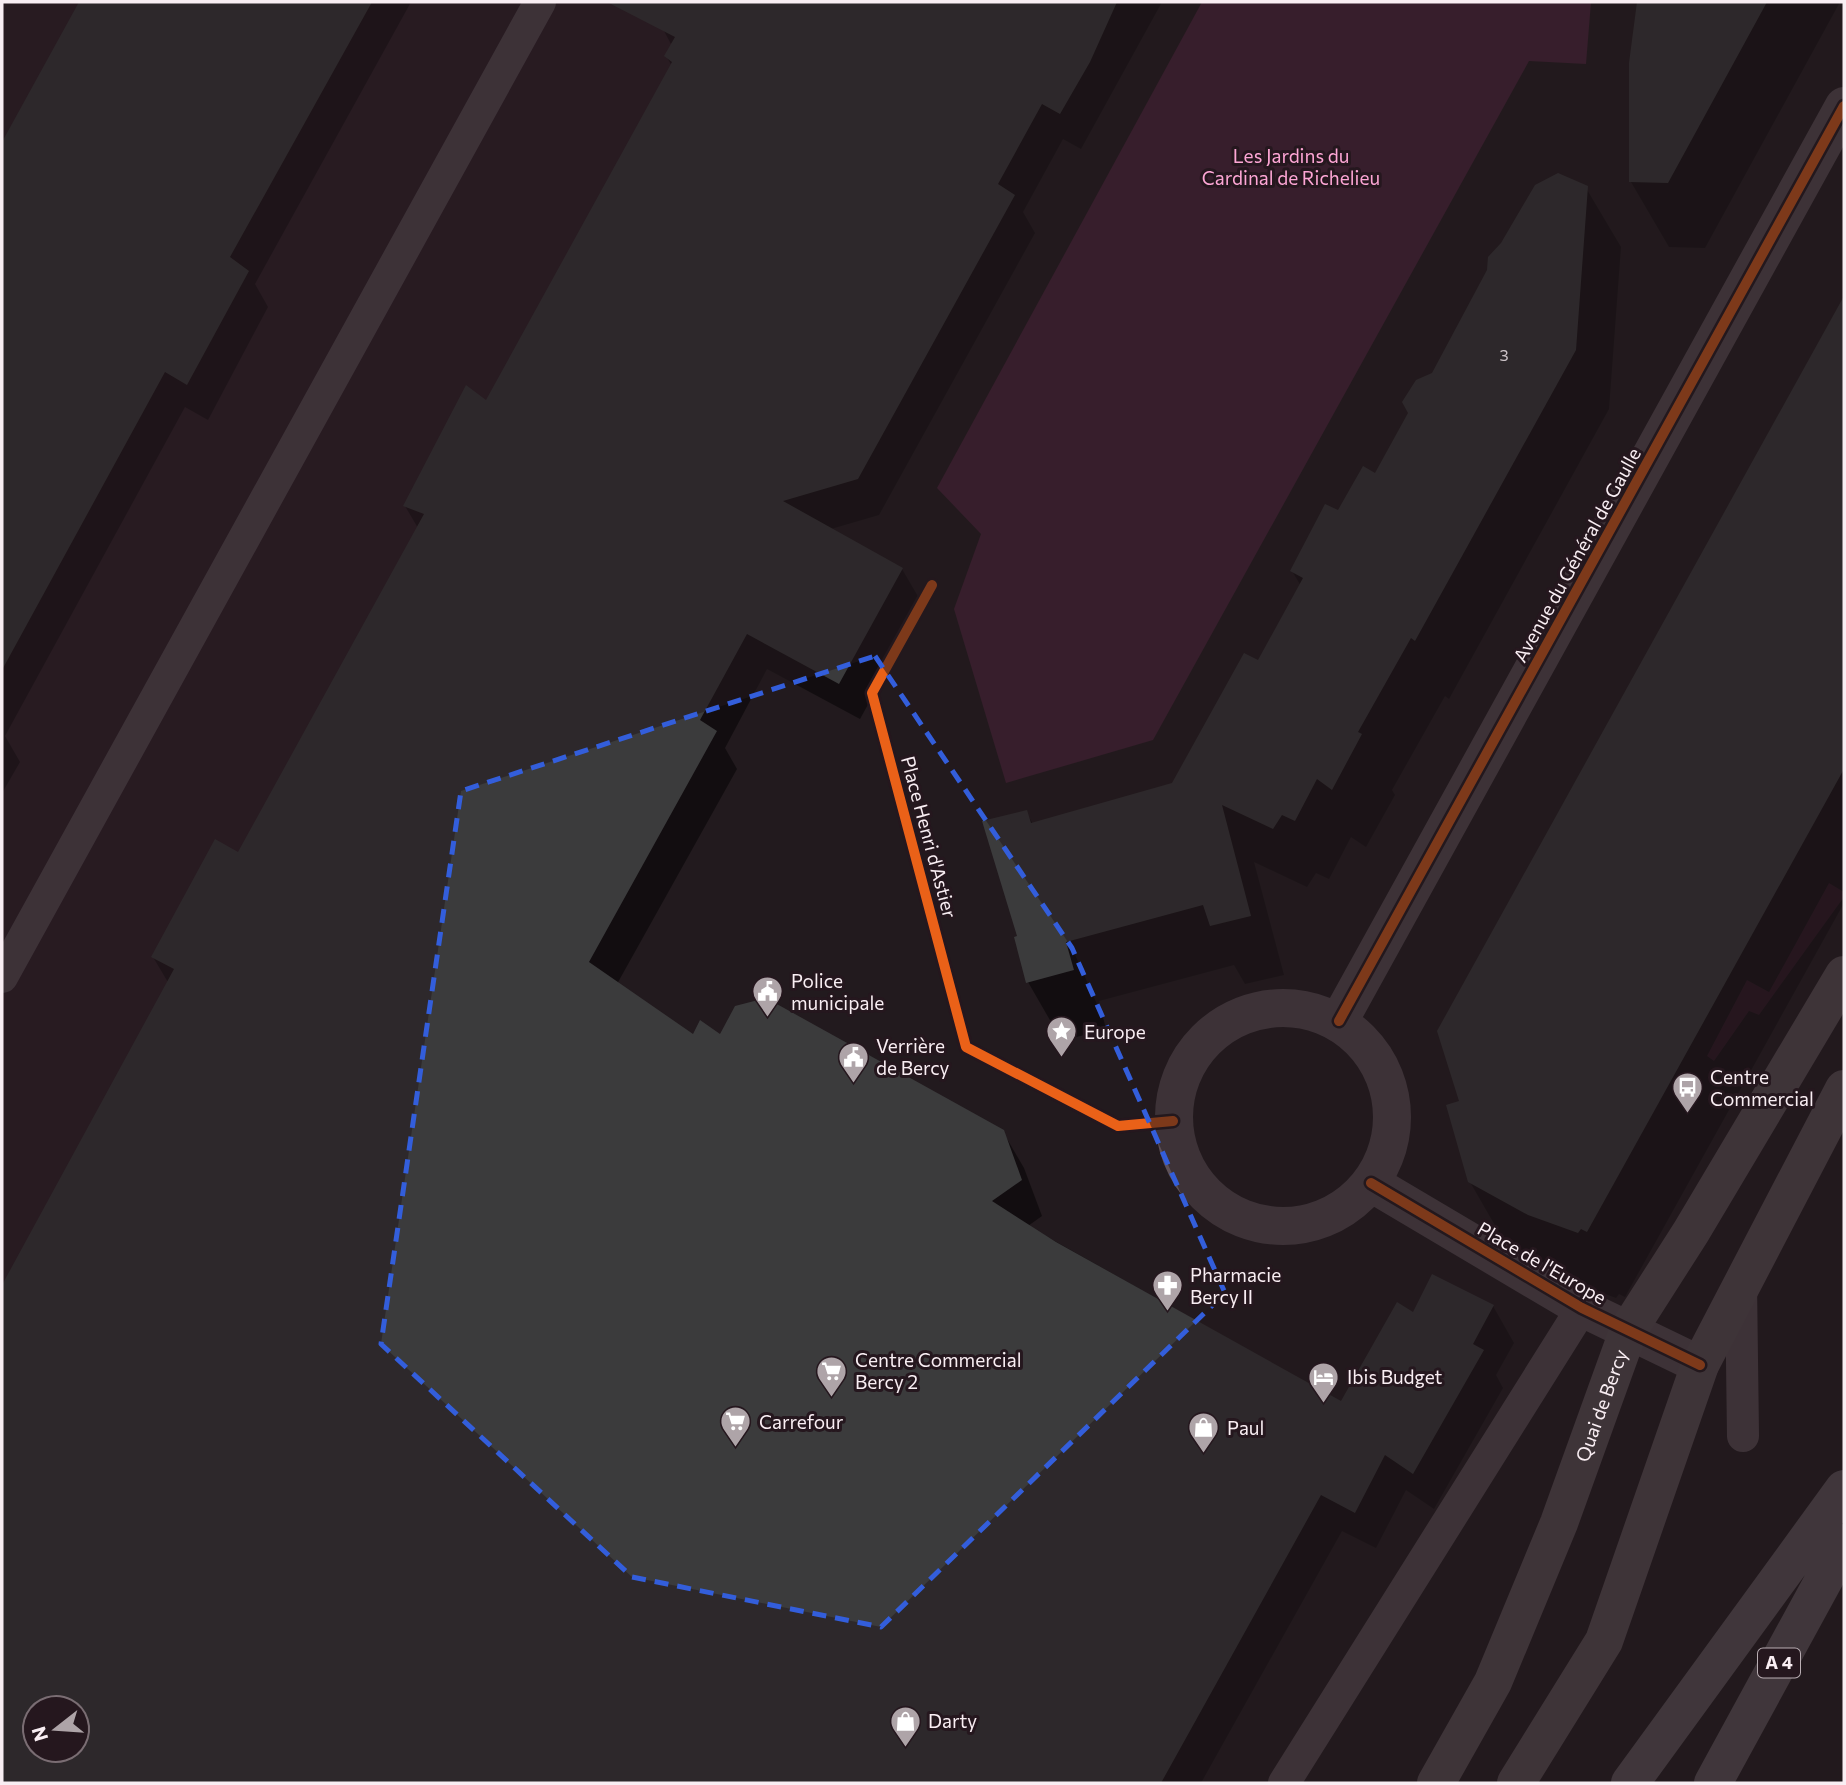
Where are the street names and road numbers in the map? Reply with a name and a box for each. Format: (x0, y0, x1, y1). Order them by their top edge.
street label: Avenue du Général de Gaulle (1508, 444, 1645, 666)
street label: Place Henri d'Astier (897, 753, 962, 921)
street label: Place de l'Europe (1474, 1216, 1611, 1309)
street label: Quai de Bercy (1570, 1346, 1632, 1465)
road number: A 4 (1758, 1648, 1800, 1678)

